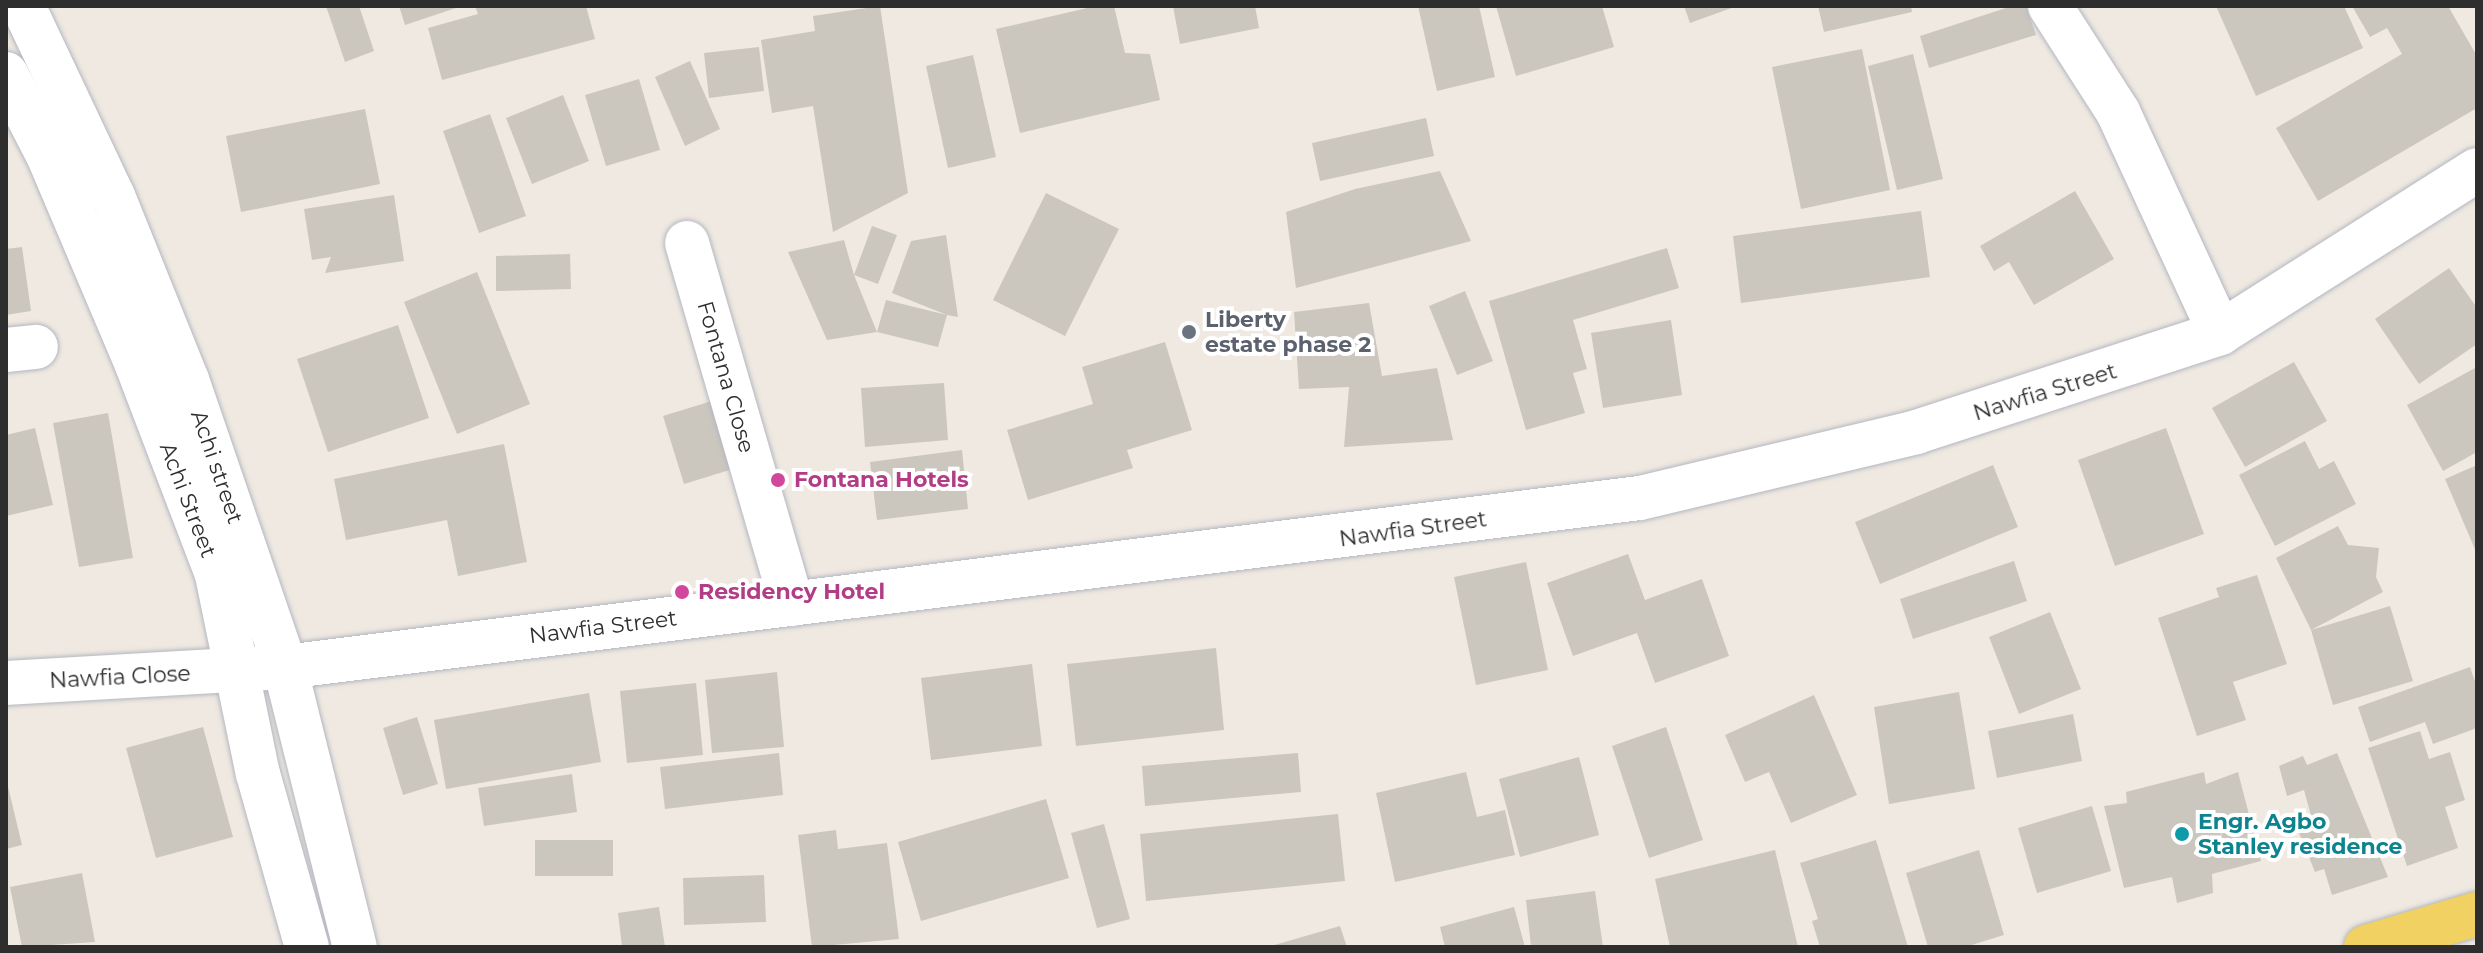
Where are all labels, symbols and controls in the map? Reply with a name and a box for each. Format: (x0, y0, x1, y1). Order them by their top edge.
street label: Fontana Close (692, 298, 760, 456)
place label: Liberty estate phase 2 (1205, 306, 1371, 358)
marker: Liberty estate phase 2 (1180, 323, 1198, 341)
street label: Nawfia Street (1970, 358, 2120, 426)
street label: Achi street (185, 407, 249, 527)
street label: Achi Street (154, 439, 222, 561)
place label: Fontana Hotels (794, 467, 969, 493)
marker: Fontana Hotels (769, 471, 787, 489)
street label: Nawfia Street (1337, 506, 1489, 552)
place label: Residency Hotel (698, 579, 885, 605)
marker: Residency Hotel (673, 583, 691, 601)
street label: Nawfia Street (528, 605, 678, 649)
street label: Nawfia Close (49, 660, 191, 694)
place label: Engr. Agbo Stanley residence (2198, 808, 2402, 860)
marker: Engr. Agbo Stanley residence (2173, 825, 2191, 843)

